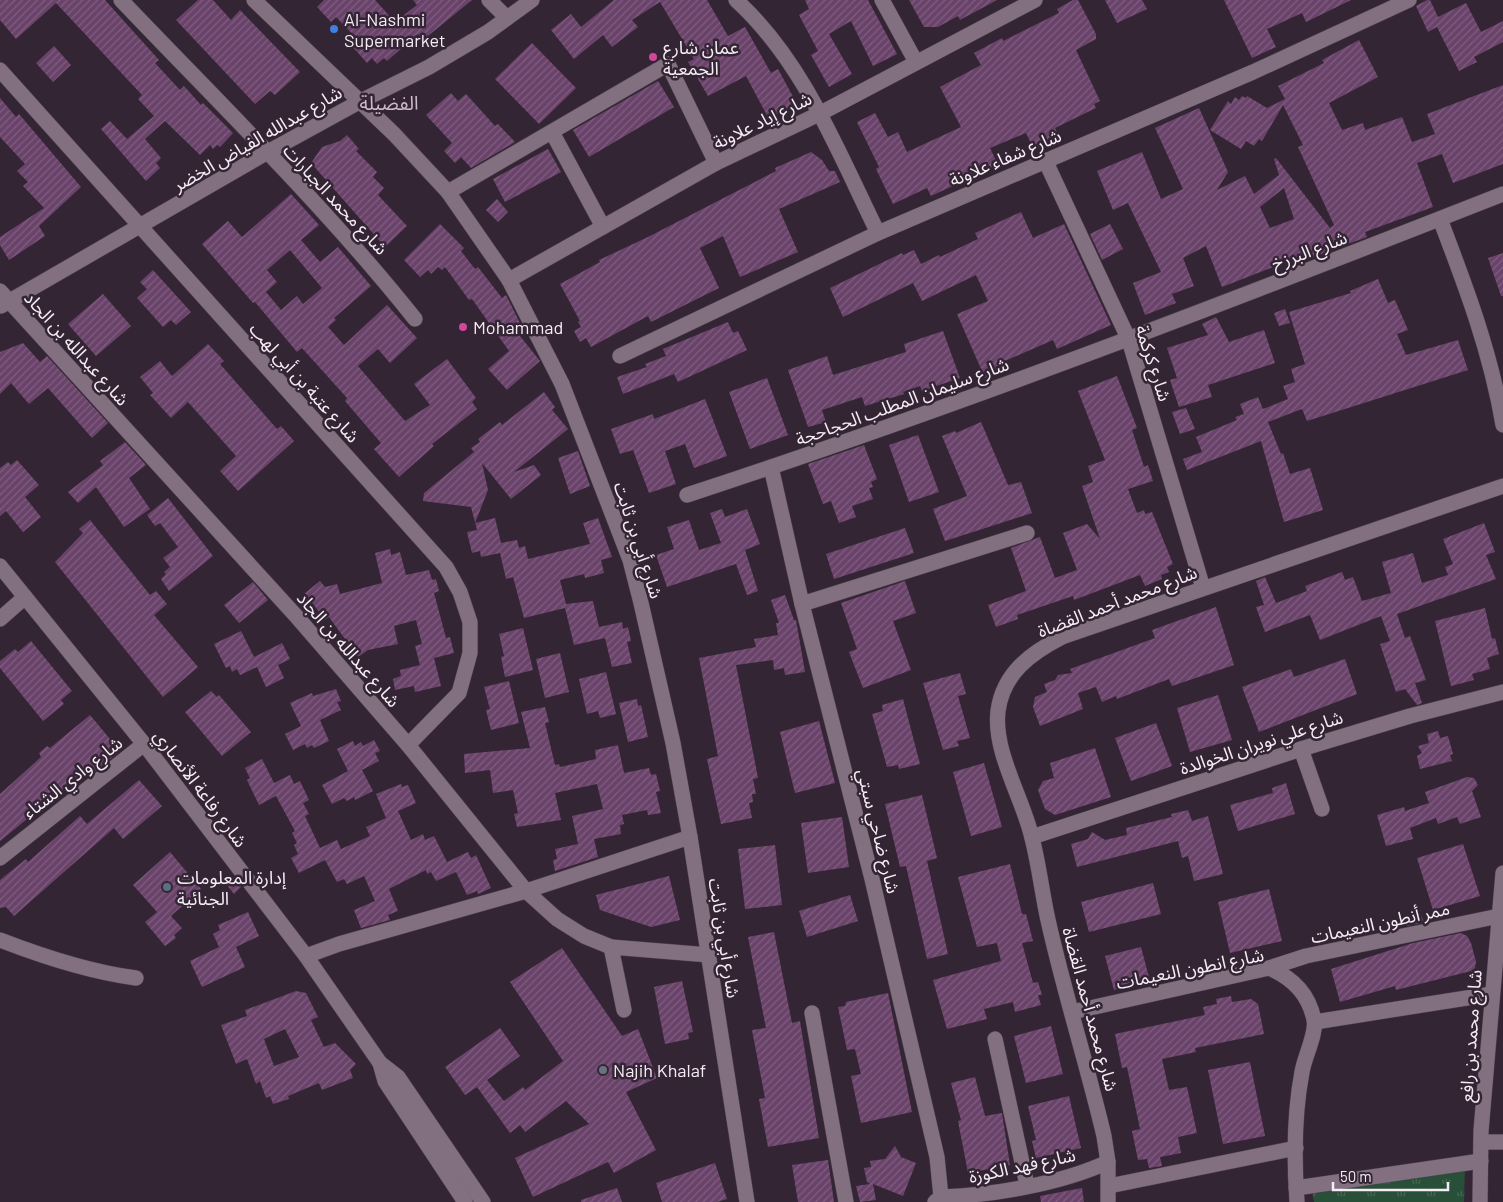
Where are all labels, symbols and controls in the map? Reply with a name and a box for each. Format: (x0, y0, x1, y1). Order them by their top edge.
place label: Al-Nashmi Supermarket (344, 8, 445, 51)
marker: Al-Nashmi Supermarket (328, 23, 340, 35)
place label: عمان شارع الجمعية (663, 36, 739, 79)
marker: عمان شارع الجمعية (647, 51, 659, 63)
street label: شارع عبدالله الفياض الخضر (168, 81, 348, 199)
street label: شارع إياد علاونة (709, 87, 817, 157)
district label: الفضيلة (360, 91, 418, 114)
street label: شارع شفاء علاونة (946, 124, 1066, 194)
street label: شارع محمد الجبارات (276, 139, 393, 262)
street label: شارع البرزخ (1268, 226, 1351, 278)
street label: شارع عبدالله بن الجاد (17, 286, 134, 412)
place label: Mohammad (473, 316, 563, 338)
street label: شارع عتبة بن أبي لهب (242, 317, 365, 449)
marker: Mohammad (457, 321, 469, 333)
street label: شارع كركمة (1128, 322, 1177, 405)
street label: شارع سليمان المطلب الحجاحجة (792, 352, 1013, 454)
street label: شارع أبي بن ثابت (606, 479, 668, 602)
street label: شارع محمد أحمد القضاة (1034, 560, 1201, 645)
street label: شارع عبدالله بن الجاد (290, 587, 405, 714)
street label: شارع علي نويران الخوالدة (1177, 705, 1347, 783)
street label: شارع رفاعة الأنصاري (146, 725, 252, 854)
street label: شارع وادي الشتاء (18, 731, 129, 826)
street label: شارع ضاحي سبتي (849, 766, 905, 897)
place label: إدارة المعلومات الجنائية (177, 866, 286, 909)
street label: شارع أبي بن ثابت (701, 876, 745, 1000)
marker: إدارة المعلومات الجنائية (161, 881, 173, 893)
street label: ممر أنطون النعيمات (1308, 897, 1452, 948)
street label: شارع محمد أحمد القضاة (1055, 924, 1124, 1095)
street label: شارع انطون النعيمات (1114, 943, 1266, 997)
street label: شارع محمد بن رافع (1454, 969, 1490, 1103)
place label: Najih Khalaf (613, 1059, 706, 1081)
marker: Najih Khalaf (597, 1064, 609, 1076)
street label: شارع فهد الكوزة (966, 1143, 1078, 1191)
scale bar (1333, 1160, 1448, 1192)
text: 50 m (1340, 1167, 1372, 1185)

